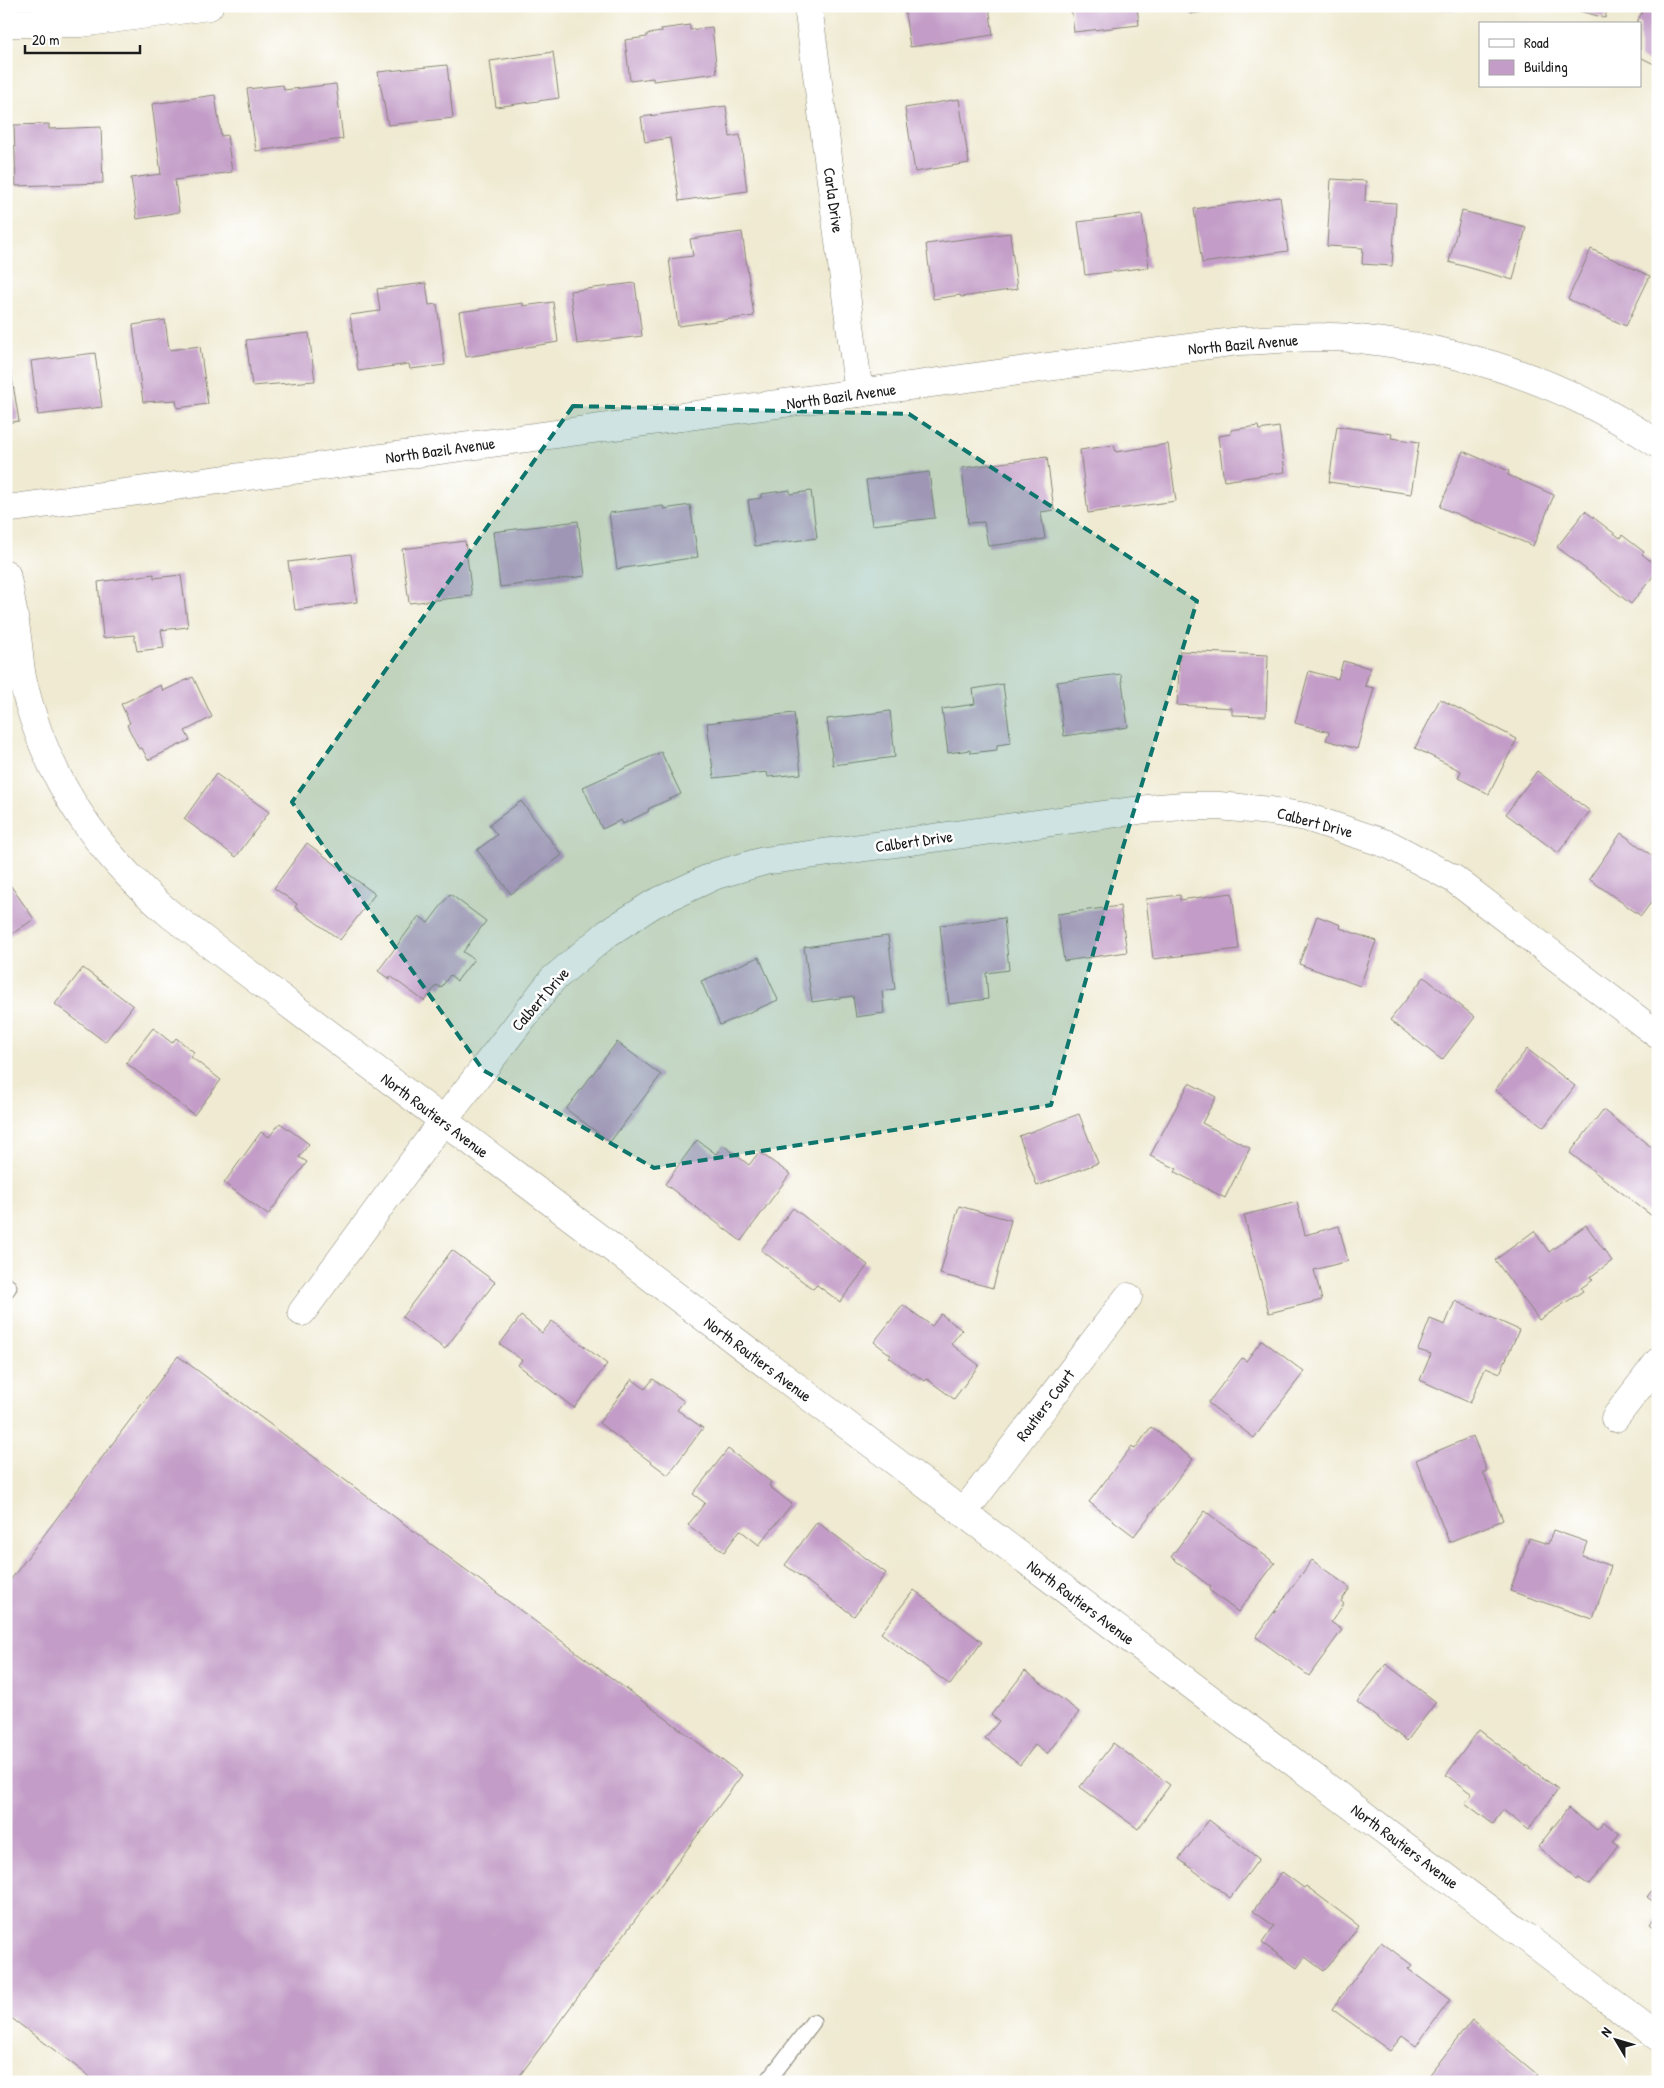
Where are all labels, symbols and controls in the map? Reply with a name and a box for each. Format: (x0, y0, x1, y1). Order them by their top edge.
scale bar (25, 22, 140, 54)
legend (1479, 22, 1642, 88)
text: 20 m (32, 29, 59, 50)
text: Road (1524, 32, 1549, 53)
text: Building (1524, 56, 1568, 77)
street label: Carla Drive (819, 166, 850, 235)
street label: North Bazil Avenue (1187, 328, 1300, 360)
street label: North Bazil Avenue (785, 377, 898, 415)
street label: North Bazil Avenue (384, 431, 497, 469)
street label: Calbert Drive (1275, 801, 1356, 843)
street label: Calbert Drive (874, 825, 955, 857)
street label: Calbert Drive (506, 962, 574, 1036)
street label: North Routiers Avenue (377, 1067, 494, 1163)
street label: North Routiers Avenue (700, 1311, 817, 1407)
street label: Routiers Court (1011, 1364, 1080, 1446)
street label: North Routiers Avenue (1023, 1554, 1140, 1650)
street label: North Routiers Avenue (1347, 1798, 1464, 1894)
north arrow (1592, 2016, 1642, 2066)
text: N (1596, 2022, 1615, 2040)

